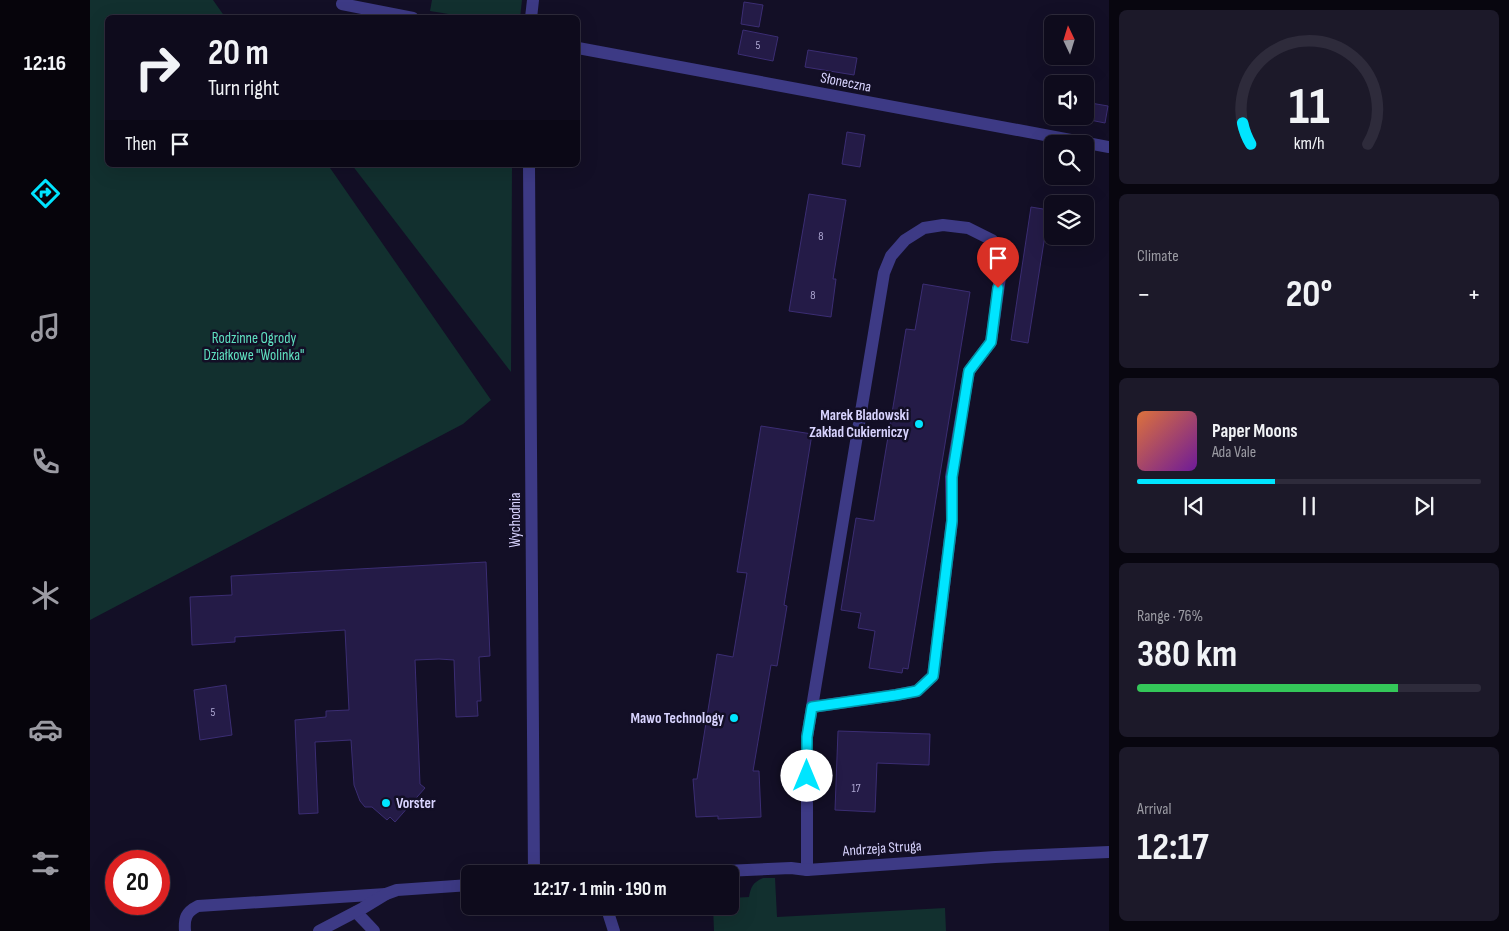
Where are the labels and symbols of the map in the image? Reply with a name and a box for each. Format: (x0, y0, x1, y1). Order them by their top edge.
north arrow (1044, 15, 1094, 65)
house number: 5 (756, 38, 761, 53)
street label: Słoneczna (819, 68, 873, 97)
house number: 8 (818, 229, 824, 244)
pin (977, 237, 1019, 288)
house number: 8 (810, 288, 816, 303)
park label: Rodzinne Ogrody Działkowe "Wolinka" (204, 329, 304, 365)
place label: Marek Bladowski Zakład Cukierniczy (809, 406, 910, 442)
marker: Marek Bladowski Zakład Cukierniczy (913, 418, 925, 430)
street label: Wychodnia (506, 492, 525, 548)
house number: 5 (211, 705, 216, 720)
place label: Mawo Technology (630, 709, 725, 728)
marker: Mawo Technology (728, 712, 740, 724)
position arrow (780, 749, 832, 801)
house number: 17 (852, 781, 861, 796)
place label: Vorster (396, 794, 436, 813)
marker: Vorster (380, 797, 392, 809)
street label: Andrzeja Struga (841, 836, 922, 861)
speed limit sign: 20 (105, 850, 170, 915)

